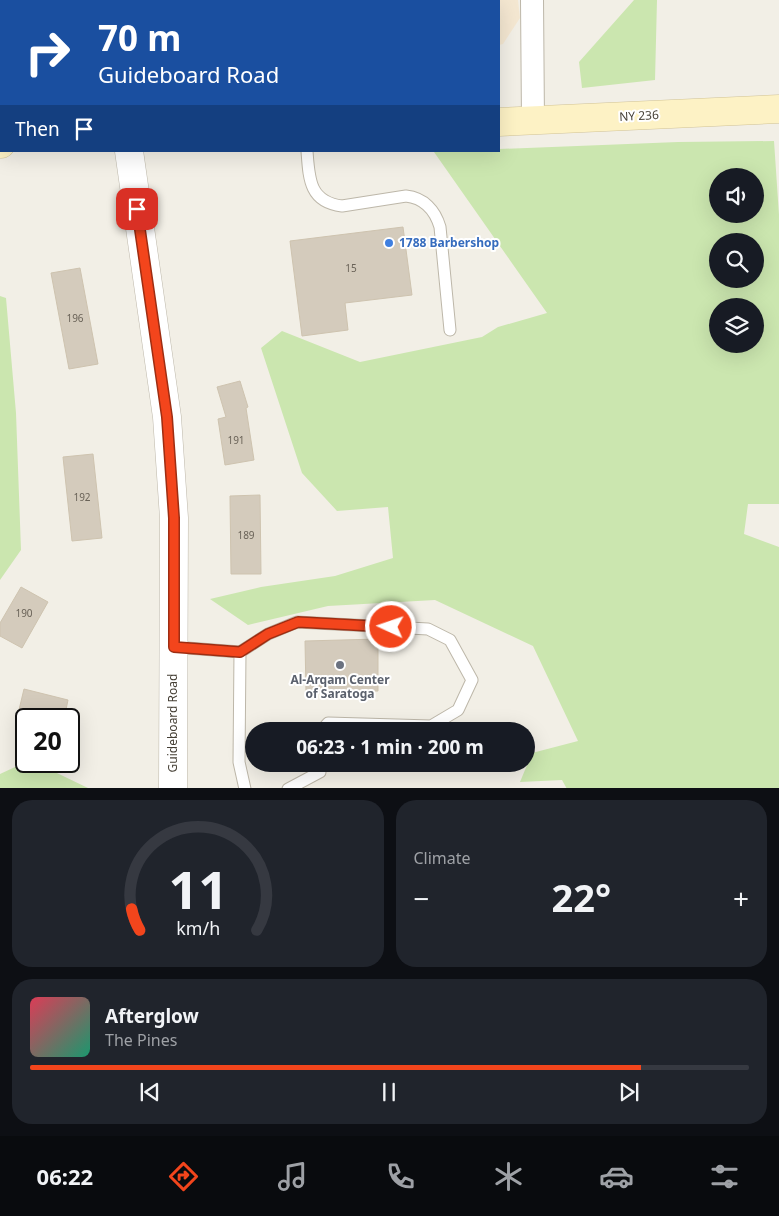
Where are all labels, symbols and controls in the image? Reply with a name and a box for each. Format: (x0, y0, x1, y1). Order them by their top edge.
text: 70 m (98, 14, 181, 61)
icon: right (15, 20, 80, 85)
text: Guideboard Road (98, 59, 279, 89)
street label: NY 236 (619, 106, 659, 125)
icon: arrive (70, 115, 98, 143)
text: Then (15, 116, 60, 142)
map controls (709, 168, 764, 353)
button: sound (709, 168, 764, 223)
pin (116, 188, 158, 230)
icon: arrive (123, 195, 151, 223)
button: search (709, 233, 764, 288)
place label: 1788 Barbershop (399, 234, 500, 251)
marker: 1788 Barbershop (383, 237, 395, 249)
house number: 15 (345, 261, 357, 275)
button: layers (709, 298, 764, 353)
house number: 196 (66, 311, 84, 325)
house number: 191 (227, 433, 245, 447)
house number: 192 (73, 490, 91, 504)
house number: 189 (237, 528, 255, 542)
position arrow (364, 600, 416, 652)
house number: 190 (15, 606, 33, 620)
marker: Al-Arqam Center of Saratoga (334, 659, 346, 671)
place label: Al-Arqam Center of Saratoga (290, 671, 390, 702)
street label: Guideboard Road (164, 674, 181, 772)
speed limit sign: 20 (15, 708, 80, 773)
text: 06:23 · 1 min · 200 m (296, 734, 484, 760)
text: Climate (414, 847, 471, 869)
text: 11 (168, 853, 228, 924)
text: 22° (551, 871, 611, 923)
text: − (414, 879, 430, 917)
text: + (733, 879, 749, 917)
text: km/h (176, 916, 220, 940)
text: Afterglow (105, 1003, 199, 1029)
text: The Pines (105, 1029, 177, 1051)
icon: previous (136, 1078, 164, 1106)
icon: pause (375, 1078, 403, 1106)
icon: next (615, 1078, 643, 1106)
icon: directions (166, 1159, 201, 1194)
icon: music (275, 1159, 310, 1194)
icon: phone (383, 1159, 418, 1194)
icon: climate (491, 1159, 526, 1194)
icon: car (599, 1159, 634, 1194)
icon: filters (707, 1159, 742, 1194)
text: 06:22 (37, 1161, 93, 1191)

